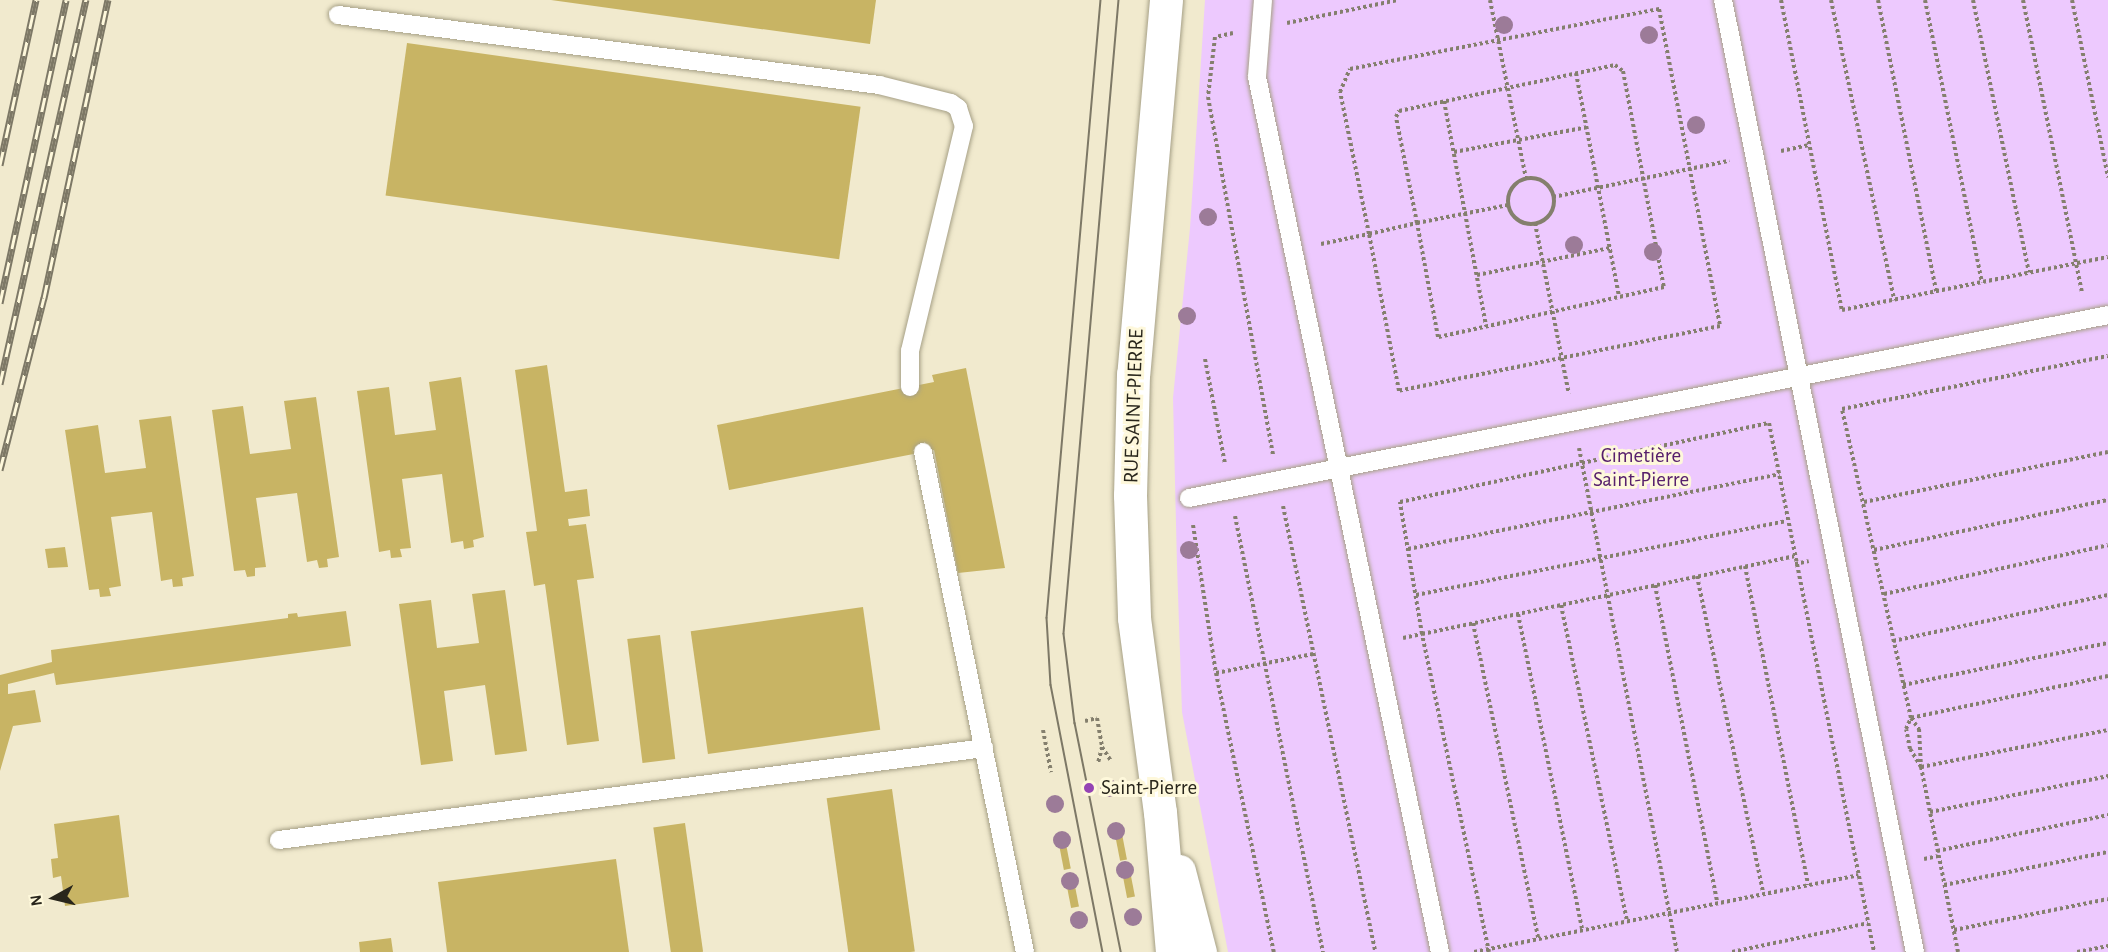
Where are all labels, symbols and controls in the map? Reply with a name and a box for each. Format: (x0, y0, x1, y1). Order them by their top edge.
street label: RUE SAINT-PIERRE (1119, 328, 1149, 484)
park label: Cimetière Saint-Pierre (1593, 443, 1689, 493)
place label: Saint-Pierre (1101, 775, 1197, 801)
marker: Saint-Pierre (1082, 781, 1096, 795)
north arrow (24, 868, 84, 928)
text: N (27, 894, 45, 907)

